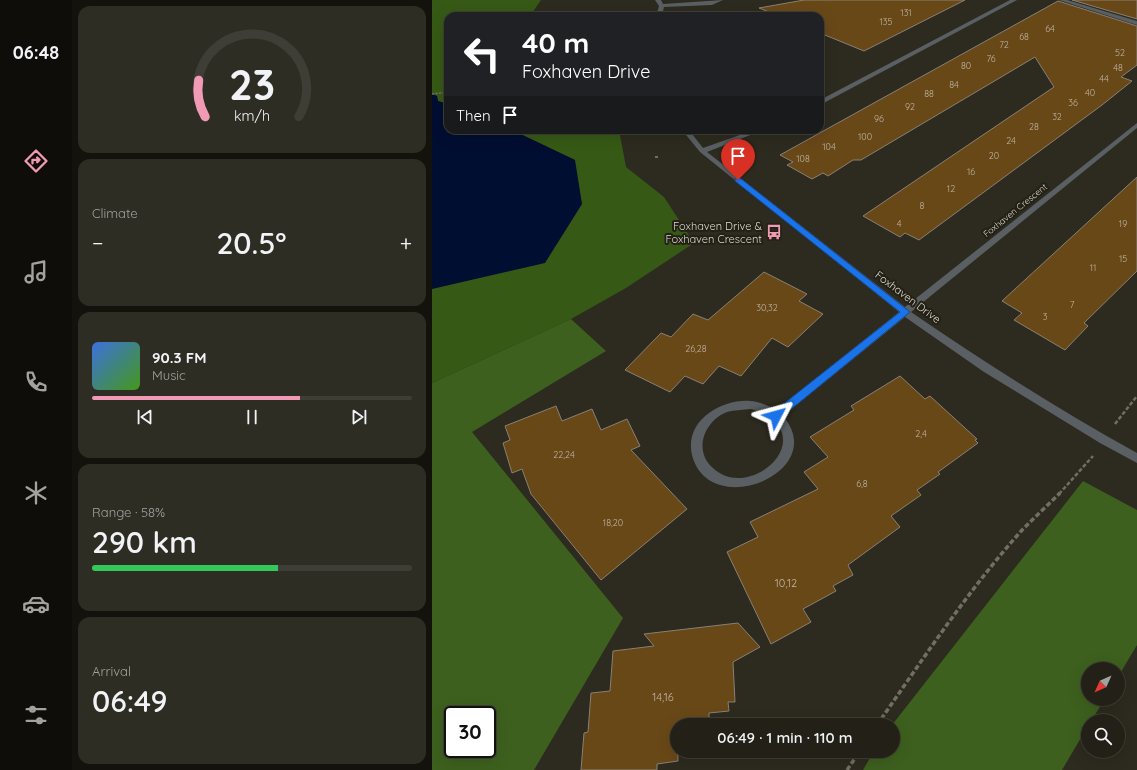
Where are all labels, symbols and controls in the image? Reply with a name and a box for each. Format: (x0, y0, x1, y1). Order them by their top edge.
house number: 131 (900, 7, 912, 18)
house number: 135 (880, 16, 893, 27)
house number: 64 (1045, 23, 1055, 34)
text: 40 m (522, 25, 589, 60)
icon: left (456, 28, 508, 80)
house number: 68 (1019, 31, 1029, 42)
house number: 72 (999, 39, 1009, 50)
text: 06:48 (13, 41, 59, 64)
house number: 52 (1115, 47, 1125, 58)
house number: 76 (986, 53, 996, 64)
text: 23 (229, 58, 275, 110)
text: Foxhaven Drive (522, 60, 650, 83)
house number: 80 (961, 60, 971, 71)
house number: 48 (1113, 62, 1123, 73)
house number: 44 (1099, 73, 1109, 84)
house number: 84 (949, 79, 959, 90)
house number: 40 (1085, 87, 1095, 98)
house number: 88 (924, 88, 934, 99)
house number: 36 (1068, 97, 1078, 108)
house number: 92 (905, 101, 915, 112)
icon: arrive (499, 104, 521, 126)
text: Then (456, 106, 491, 125)
text: km/h (234, 107, 270, 125)
house number: 32 (1052, 111, 1062, 122)
house number: 96 (874, 113, 884, 124)
house number: 28 (1029, 121, 1039, 132)
house number: 100 (858, 131, 872, 142)
house number: 24 (1006, 135, 1016, 146)
pin (721, 139, 755, 180)
house number: 104 (822, 141, 836, 152)
icon: arrive (727, 145, 749, 167)
icon: directions (22, 147, 50, 175)
house number: 20 (989, 150, 999, 161)
house number: 108 (796, 153, 810, 164)
house number: 16 (967, 166, 975, 177)
street label: Foxhaven Crescent (981, 181, 1049, 239)
house number: 12 (947, 183, 955, 194)
house number: 8 (920, 200, 925, 211)
text: Climate (92, 205, 138, 221)
house number: 4 (897, 218, 902, 229)
house number: 19 (1119, 218, 1127, 229)
place label: Foxhaven Drive & Foxhaven Crescent (665, 219, 763, 246)
bus stop icon: Foxhaven Drive & Foxhaven Crescent (765, 223, 783, 241)
text: 20.5° (216, 224, 287, 262)
text: − (92, 229, 103, 257)
text: + (400, 229, 412, 257)
house number: 15 (1119, 253, 1127, 264)
icon: music (22, 258, 50, 286)
house number: 11 (1090, 262, 1096, 273)
street label: Foxhaven Drive (872, 268, 944, 326)
house number: 7 (1070, 299, 1075, 310)
house number: 30,32 (756, 302, 778, 313)
house number: 3 (1043, 311, 1048, 322)
house number: 26,28 (685, 343, 707, 354)
text: 90.3 FM (152, 348, 206, 367)
text: Music (152, 367, 186, 383)
icon: phone (22, 368, 50, 396)
position arrow (755, 395, 797, 437)
icon: previous (134, 406, 156, 428)
icon: pause (241, 406, 263, 428)
icon: next (348, 406, 370, 428)
house number: 2,4 (915, 428, 927, 439)
house number: 22,24 (553, 449, 575, 460)
house number: 6,8 (856, 478, 868, 489)
icon: climate (22, 479, 50, 507)
text: Range · 58% (92, 504, 165, 520)
house number: 18,20 (603, 517, 623, 528)
text: 290 km (92, 523, 197, 561)
house number: 10,12 (775, 576, 797, 590)
icon: car (22, 590, 50, 618)
north arrow (1081, 662, 1125, 706)
map controls (1081, 662, 1125, 758)
text: Arrival (92, 663, 131, 679)
text: 06:49 (92, 682, 167, 720)
house number: 14,16 (652, 690, 674, 704)
icon: filters (22, 701, 50, 729)
speed limit sign: 30 (444, 706, 496, 758)
button: search (1081, 714, 1125, 758)
text: 06:49 · 1 min · 110 m (717, 728, 853, 747)

